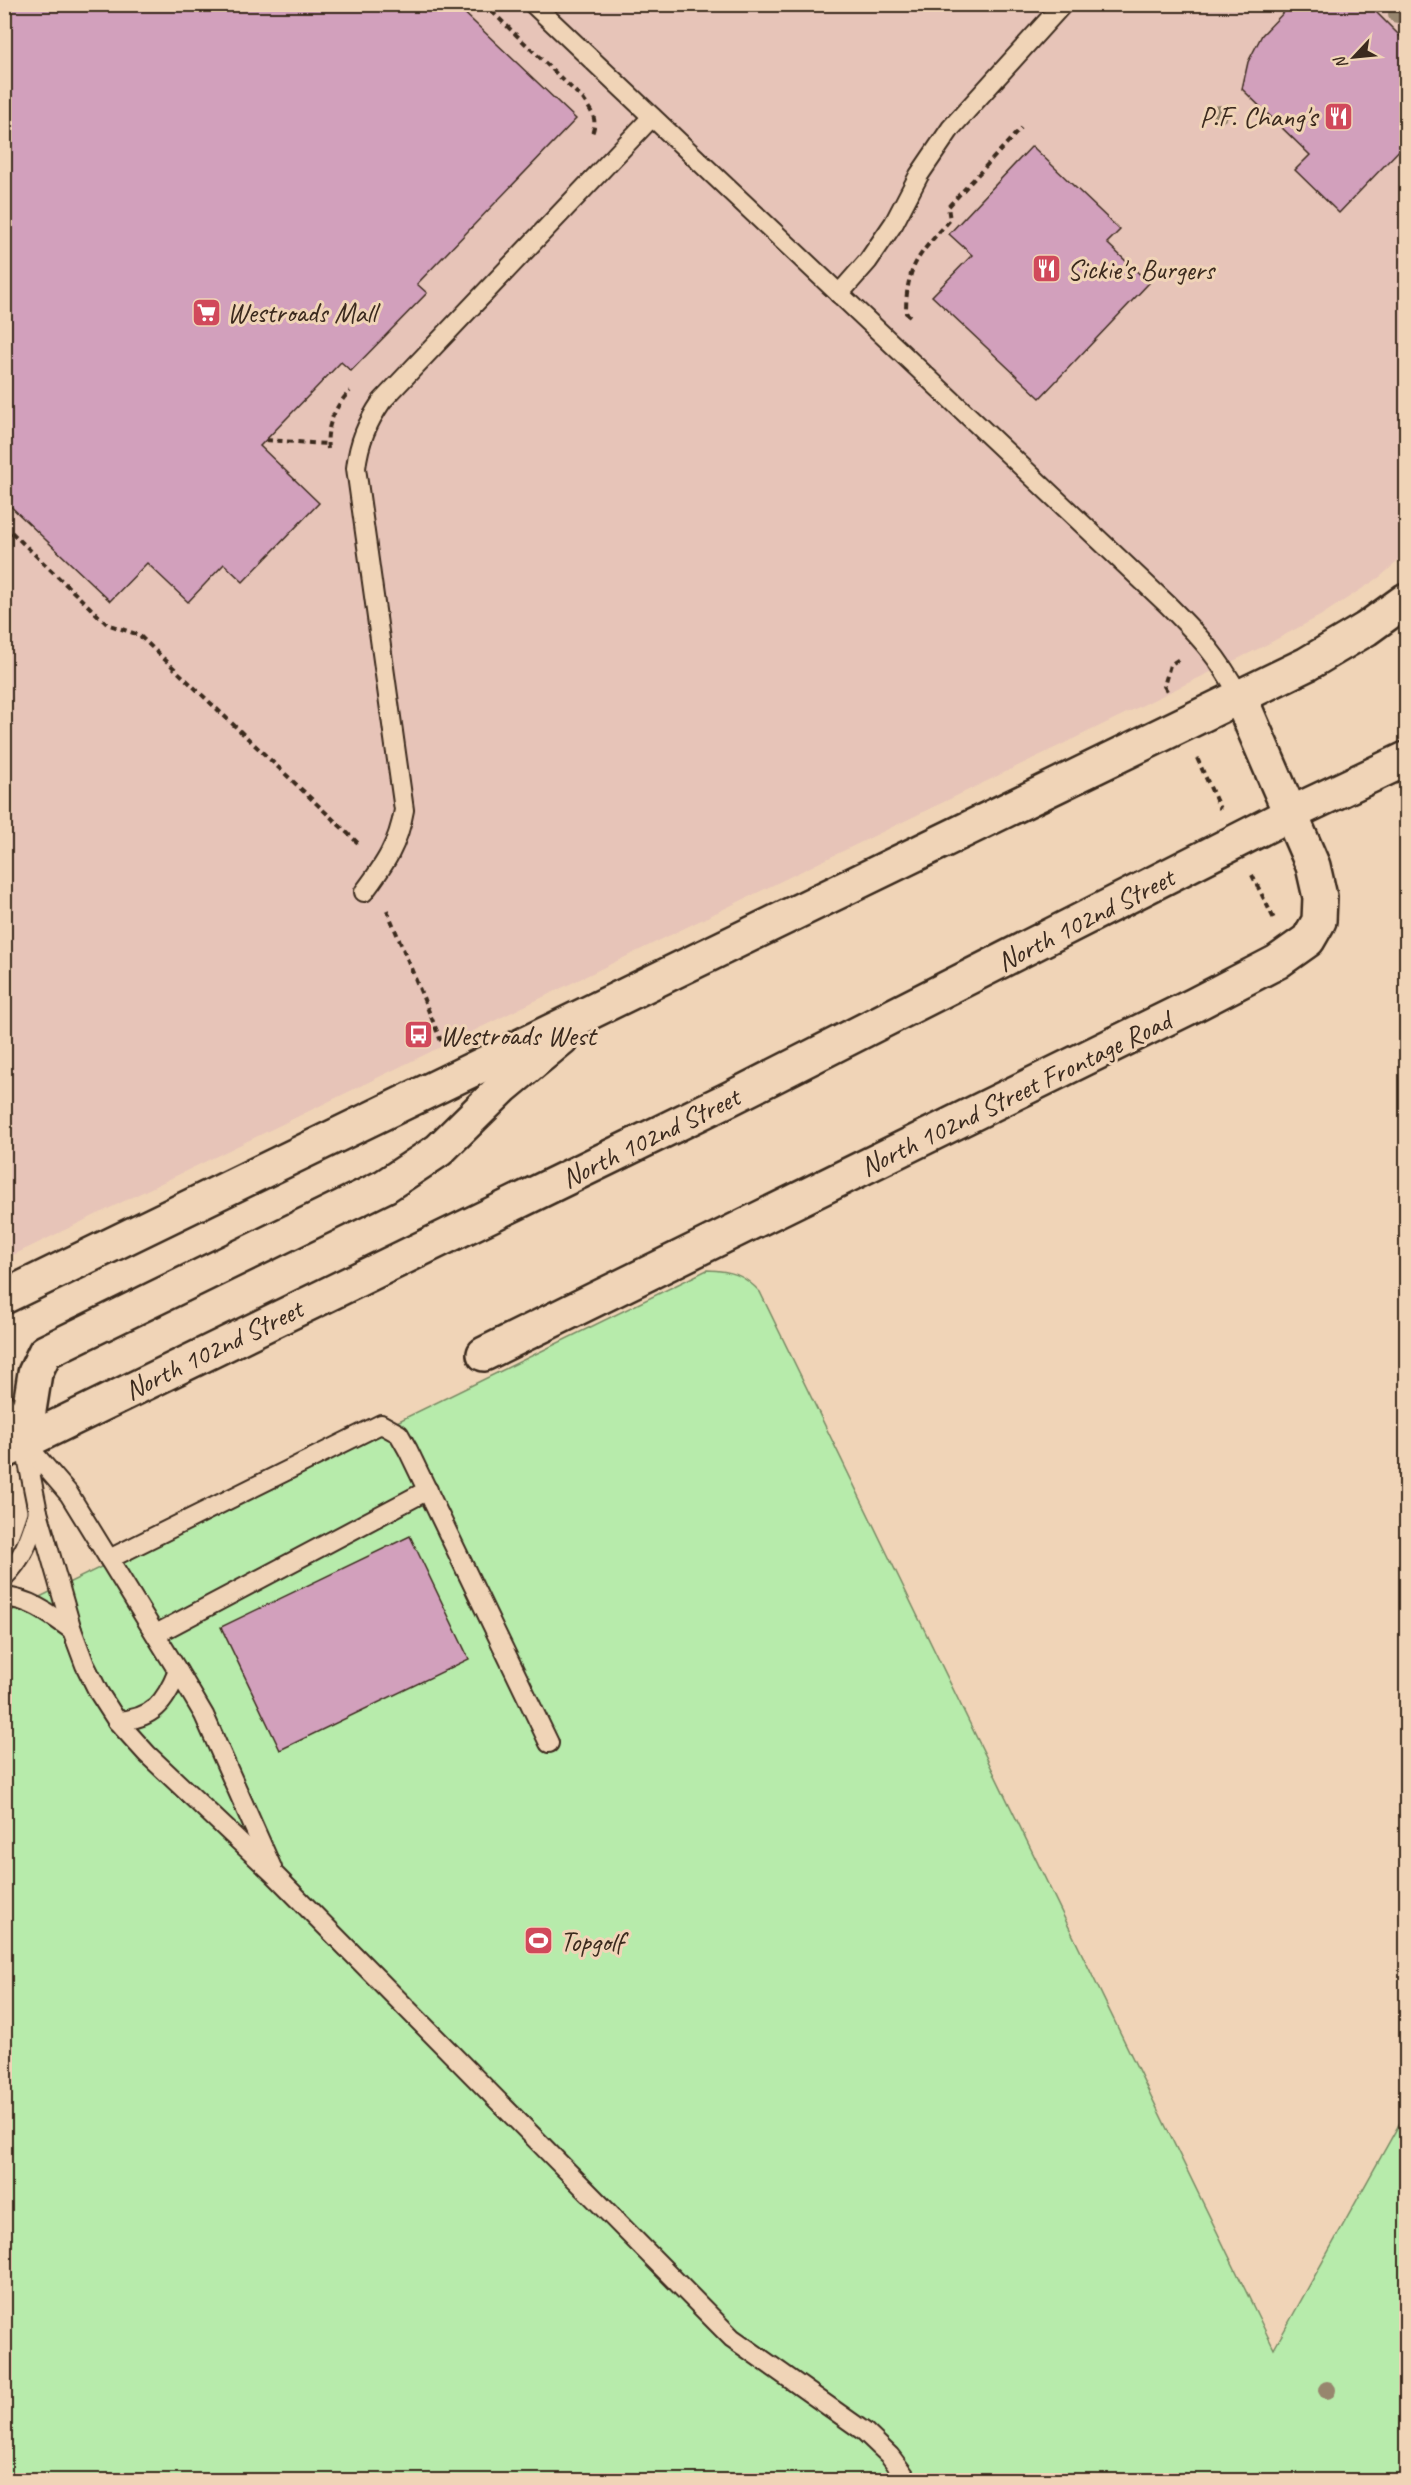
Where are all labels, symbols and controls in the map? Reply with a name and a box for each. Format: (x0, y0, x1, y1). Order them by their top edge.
north arrow (1324, 27, 1384, 87)
text: N (1329, 52, 1353, 72)
place label: P.F. Chang's (1200, 99, 1319, 134)
restaurant icon: P.F. Chang's (1322, 100, 1354, 132)
place label: Sickie's Burgers (1067, 252, 1217, 287)
restaurant icon: Sickie's Burgers (1030, 253, 1062, 285)
place label: Westroads Mall (227, 295, 381, 330)
supermarket icon: Westroads Mall (190, 296, 222, 328)
street label: North 102nd Street (991, 859, 1182, 979)
street label: North 102nd Street Frontage Road (854, 1001, 1180, 1184)
place label: Westroads West (440, 1018, 598, 1053)
bus stop icon: Westroads West (403, 1019, 435, 1051)
street label: North 102nd Street (555, 1078, 748, 1196)
street label: North 102nd Street (118, 1290, 311, 1408)
place label: Topgolf (560, 1924, 629, 1959)
sports icon: Topgolf (523, 1925, 555, 1957)

